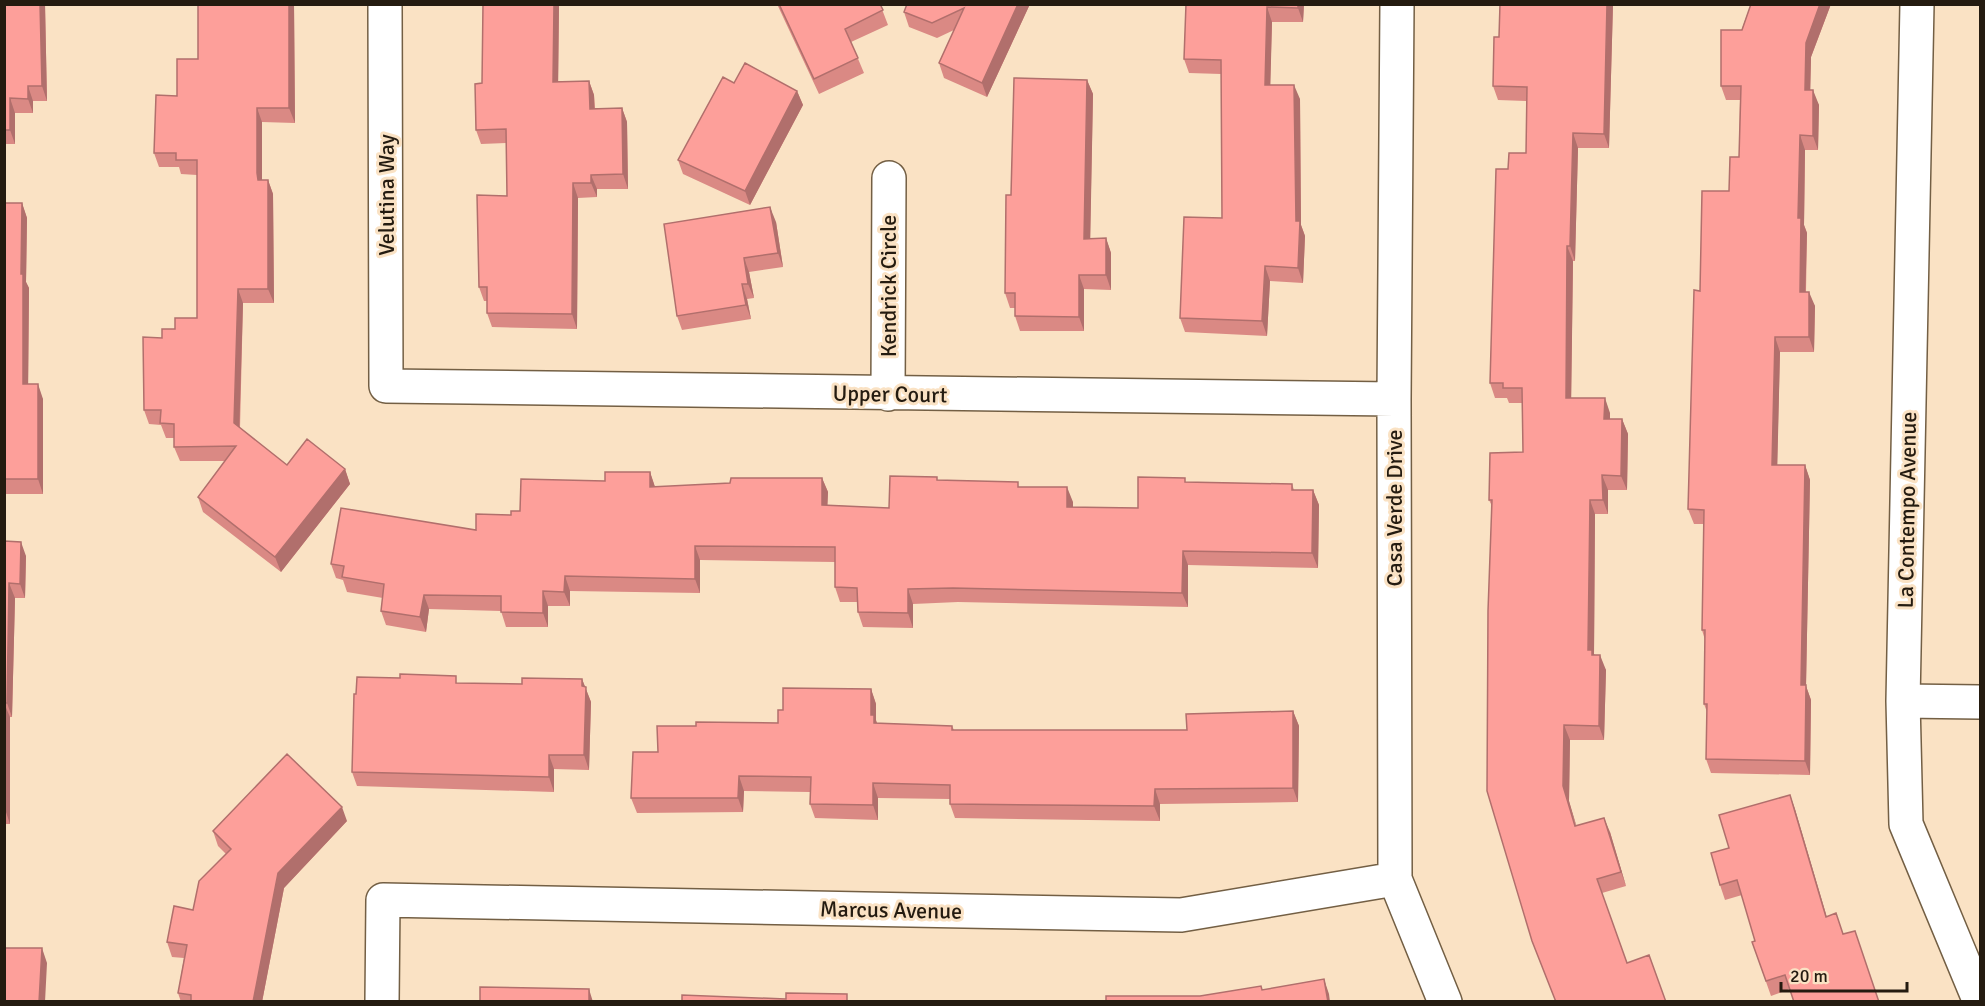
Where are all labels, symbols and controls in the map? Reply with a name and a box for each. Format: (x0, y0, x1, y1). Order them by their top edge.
street label: Velutina Way (373, 133, 400, 256)
street label: Kendrick Circle (875, 215, 902, 357)
street label: Upper Court (832, 379, 948, 409)
street label: La Contempo Avenue (1892, 411, 1922, 609)
street label: Casa Verde Drive (1381, 429, 1408, 587)
street label: Marcus Avenue (820, 895, 962, 925)
scale bar (1781, 955, 1907, 993)
text: 20 m (1790, 965, 1828, 987)

